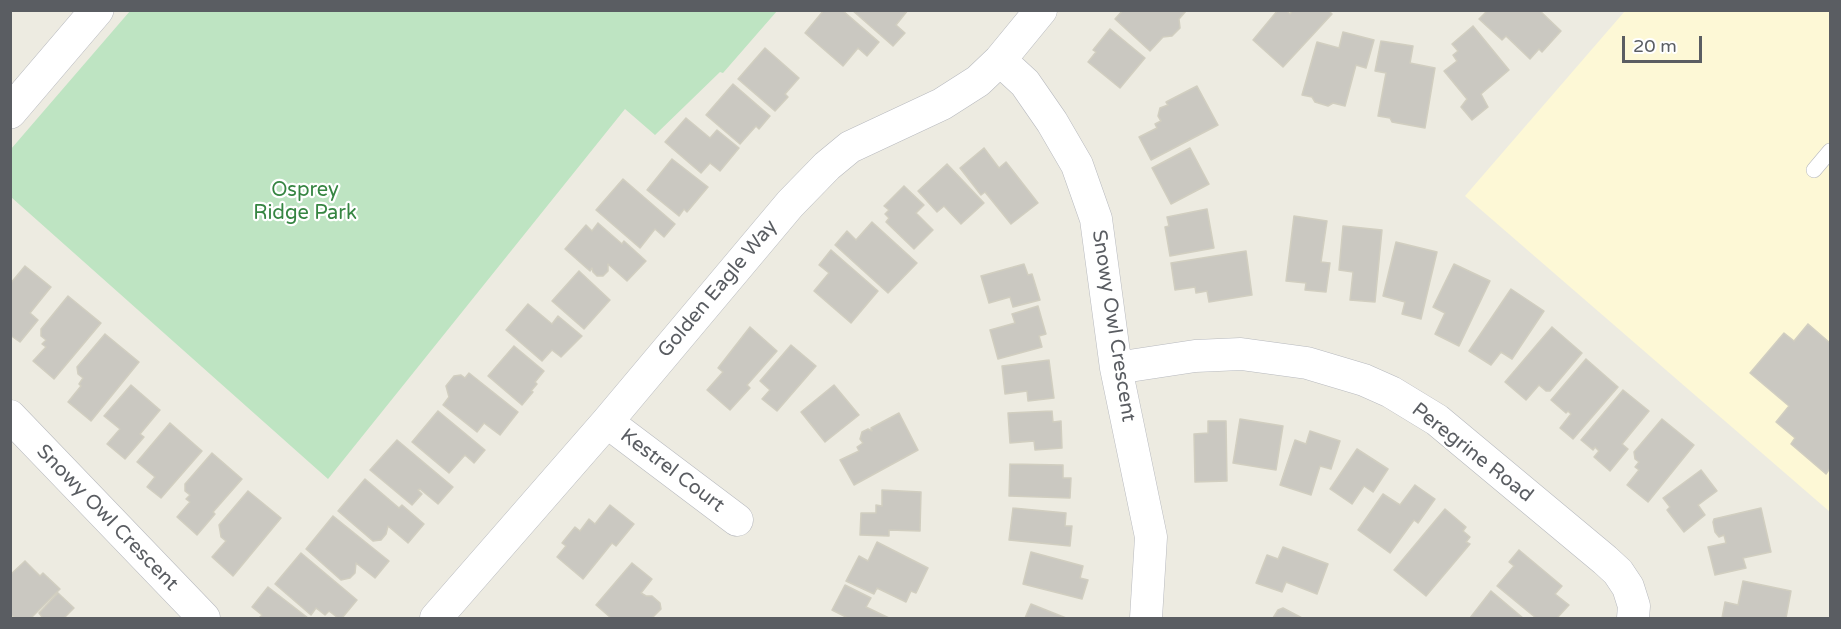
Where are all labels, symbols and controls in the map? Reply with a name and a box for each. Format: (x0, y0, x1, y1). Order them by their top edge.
scale bar (1625, 24, 1704, 62)
text: 20 m (1633, 35, 1677, 57)
park label: Osprey Ridge Park (253, 179, 357, 226)
street label: Golden Eagle Way (653, 215, 783, 363)
street label: Snowy Owl Crescent (1086, 228, 1140, 424)
street label: Peregrine Road (1407, 398, 1537, 508)
street label: Kestrel Court (615, 424, 729, 518)
street label: Snowy Owl Crescent (31, 440, 183, 596)

